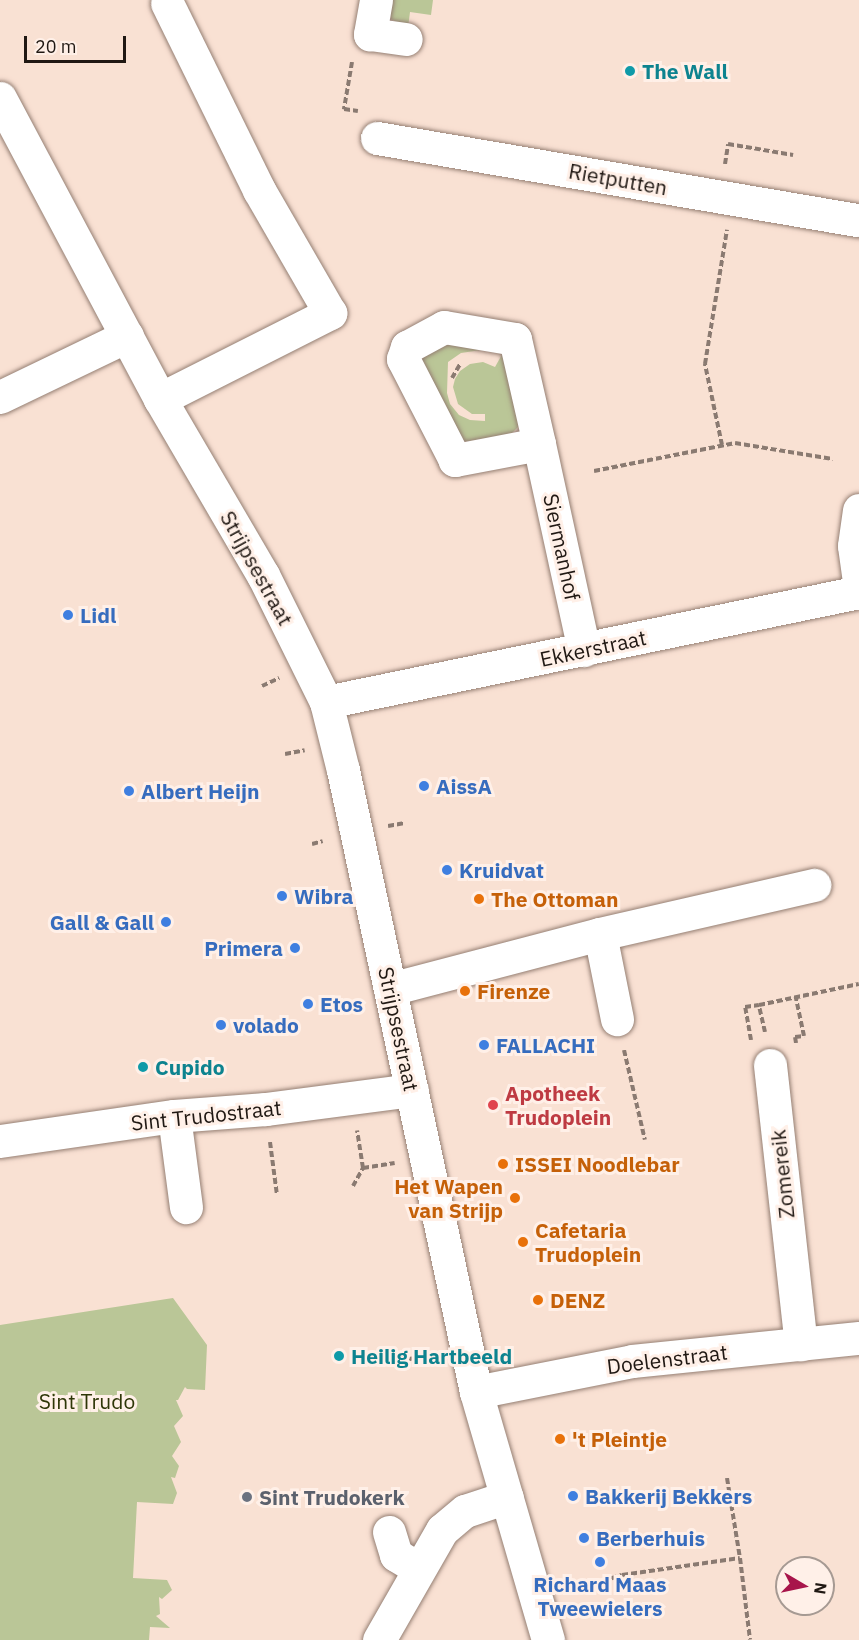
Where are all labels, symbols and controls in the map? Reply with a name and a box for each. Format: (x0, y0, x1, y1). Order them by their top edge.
scale bar (27, 24, 129, 62)
text: 20 m (35, 35, 77, 58)
place label: The Wall (642, 58, 728, 84)
marker: The Wall (623, 64, 637, 78)
street label: Rietputten (567, 158, 669, 200)
street label: Siermanhof (538, 491, 586, 603)
street label: Strijpsestraat (215, 507, 299, 629)
place label: Lidl (80, 602, 116, 628)
marker: Lidl (61, 608, 75, 622)
street label: Ekkerstraat (537, 624, 649, 672)
place label: AissA (436, 773, 492, 799)
place label: Albert Heijn (141, 778, 259, 804)
marker: AissA (417, 779, 431, 793)
marker: Albert Heijn (122, 784, 136, 798)
place label: Kruidvat (459, 857, 544, 883)
marker: Kruidvat (440, 863, 454, 877)
place label: Wibra (294, 883, 353, 909)
place label: The Ottoman (491, 886, 619, 912)
marker: Wibra (275, 889, 289, 903)
marker: The Ottoman (472, 892, 486, 906)
place label: Gall & Gall (50, 909, 154, 935)
marker: Gall & Gall (159, 915, 173, 929)
place label: Primera (204, 935, 283, 961)
marker: Primera (288, 941, 302, 955)
street label: Strijpsestraat (374, 964, 424, 1094)
place label: Firenze (477, 978, 550, 1004)
marker: Firenze (458, 984, 472, 998)
place label: Etos (320, 991, 363, 1017)
marker: Etos (301, 997, 315, 1011)
place label: volado (233, 1012, 299, 1038)
marker: volado (214, 1018, 228, 1032)
place label: FALLACHI (496, 1032, 595, 1058)
marker: FALLACHI (477, 1038, 491, 1052)
place label: Cupido (155, 1054, 225, 1080)
marker: Cupido (136, 1060, 150, 1074)
place label: Apotheek Trudoplein (505, 1080, 611, 1130)
street label: Sint Trudostraat (129, 1095, 283, 1135)
marker: Apotheek Trudoplein (486, 1098, 500, 1112)
street label: Zomereik (765, 1128, 799, 1220)
place label: ISSEI Noodlebar (515, 1151, 680, 1177)
marker: ISSEI Noodlebar (496, 1157, 510, 1171)
place label: Het Wapen van Strijp (394, 1173, 503, 1223)
marker: Het Wapen van Strijp (508, 1191, 522, 1205)
place label: Cafetaria Trudoplein (535, 1217, 641, 1267)
marker: Cafetaria Trudoplein (516, 1235, 530, 1249)
place label: DENZ (550, 1287, 605, 1313)
marker: DENZ (531, 1293, 545, 1307)
street label: Doelenstraat (605, 1339, 729, 1379)
place label: Heilig Hartbeeld (351, 1343, 512, 1369)
marker: Heilig Hartbeeld (332, 1349, 346, 1363)
park label: Sint Trudo (39, 1388, 135, 1414)
place label: 't Pleintje (572, 1426, 667, 1452)
marker: 't Pleintje (553, 1432, 567, 1446)
place label: Bakkerij Bekkers (585, 1483, 752, 1509)
place label: Sint Trudokerk (259, 1484, 405, 1510)
marker: Bakkerij Bekkers (566, 1489, 580, 1503)
marker: Sint Trudokerk (240, 1490, 254, 1504)
place label: Berberhuis (596, 1525, 705, 1551)
marker: Berberhuis (577, 1531, 591, 1545)
marker: Richard Maas Tweewielers (593, 1555, 607, 1569)
north arrow (775, 1556, 835, 1616)
place label: Richard Maas Tweewielers (533, 1571, 667, 1621)
text: N (810, 1581, 832, 1596)

